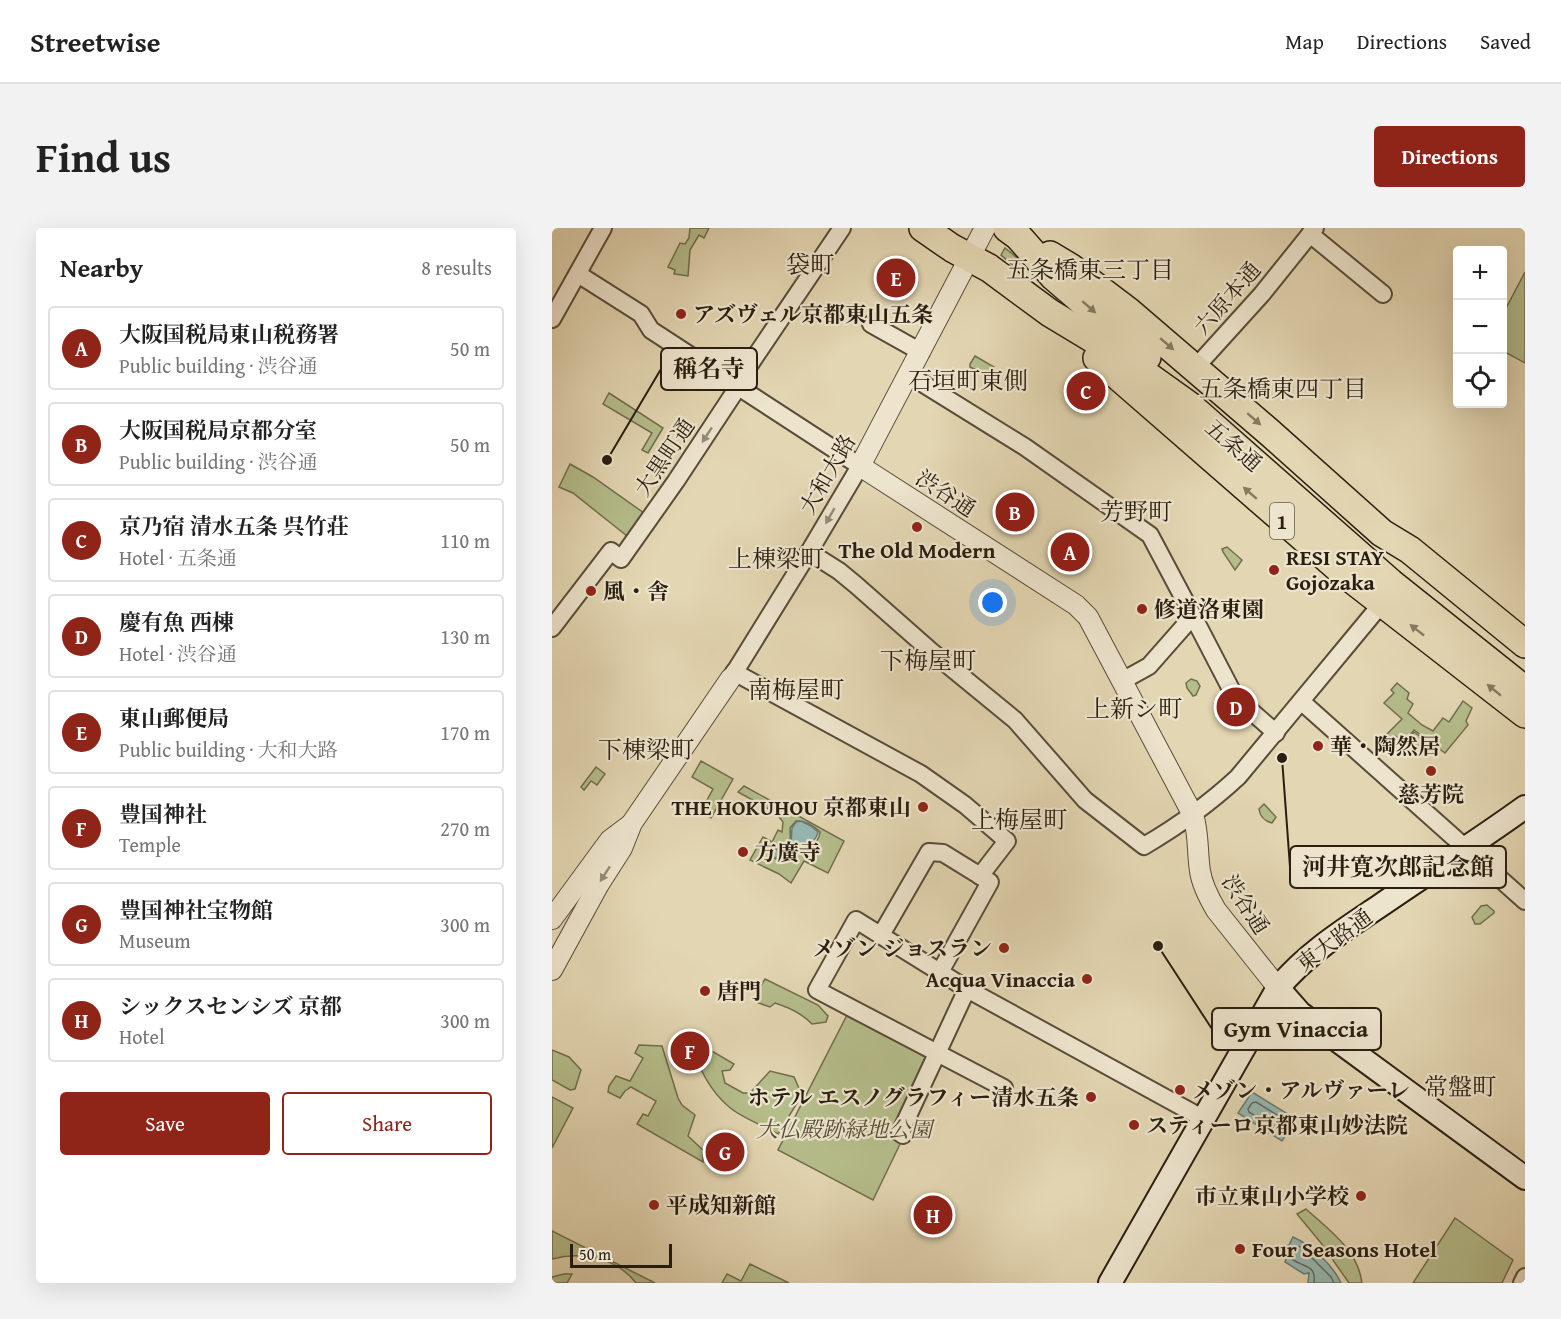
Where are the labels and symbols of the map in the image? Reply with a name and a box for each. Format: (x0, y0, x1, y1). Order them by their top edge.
district label: 袋町 (786, 247, 834, 282)
district label: 五条橋東三丁目 (1006, 252, 1174, 287)
street label: 六原本通 (1186, 254, 1268, 342)
pin: E (876, 256, 916, 300)
place label: アズヴェル京都東山五条 (693, 298, 933, 330)
one-way arrow (1081, 300, 1096, 313)
marker: アズヴェル京都東山五条 (674, 307, 688, 321)
one-way arrow (1159, 337, 1174, 350)
callout: 稱名寺 (661, 348, 757, 390)
text: 稱名寺 (673, 351, 745, 386)
district label: 石垣町東側 (908, 363, 1028, 398)
pin: C (1066, 368, 1106, 414)
district label: 五条橋東四丁目 (1199, 371, 1367, 406)
street label: 五条通 (1199, 411, 1269, 479)
street label: 大黒町通 (626, 412, 702, 502)
one-way arrow (1246, 412, 1262, 425)
one-way arrow (701, 427, 712, 443)
street label: 大和大路 (791, 428, 863, 520)
street label: 渋谷通 (910, 462, 982, 524)
one-way arrow (1243, 487, 1258, 500)
pin: B (996, 490, 1034, 534)
district label: 芳野町 (1100, 494, 1172, 529)
road number: 1 (1270, 503, 1294, 539)
one-way arrow (825, 508, 835, 525)
marker: The Old Modern (910, 520, 924, 534)
pin: A (1050, 530, 1090, 574)
place label: The Old Modern (839, 534, 995, 566)
district label: 上棟梁町 (728, 541, 824, 576)
place label: RESI STAY Gojozaka (1286, 541, 1385, 598)
marker: RESI STAY Gojozaka (1267, 563, 1281, 577)
place label: 風・舎 (603, 575, 669, 607)
marker: 風・舎 (584, 584, 598, 598)
your location (978, 588, 1007, 617)
place label: 修道洛東園 (1154, 593, 1264, 625)
marker: 修道洛東園 (1135, 602, 1149, 616)
one-way arrow (1410, 624, 1425, 636)
district label: 下梅屋町 (880, 643, 976, 678)
district label: 南梅屋町 (748, 672, 844, 707)
pin: D (1216, 684, 1256, 730)
one-way arrow (1486, 684, 1502, 697)
district label: 上新シ町 (1086, 691, 1182, 726)
place label: 華・陶然居 (1330, 730, 1440, 762)
district label: 下棟梁町 (598, 732, 694, 767)
marker: 華・陶然居 (1311, 739, 1325, 753)
marker: 慈芳院 (1424, 764, 1438, 778)
place label: 慈芳院 (1398, 778, 1464, 810)
place label: THE HOKUHOU 京都東山 (672, 791, 911, 823)
marker: THE HOKUHOU 京都東山 (916, 800, 930, 814)
district label: 上梅屋町 (971, 802, 1067, 837)
place label: 方廣寺 (755, 836, 821, 868)
marker: 方廣寺 (736, 845, 750, 859)
callout: 河井寛次郎記念館 (1290, 846, 1506, 888)
text: 河井寛次郎記念館 (1302, 849, 1494, 884)
one-way arrow (599, 866, 611, 882)
street label: 渋谷通 (1215, 868, 1277, 940)
street label: 東大路通 (1289, 901, 1379, 979)
place label: メゾン ジョスラン (812, 932, 992, 964)
marker: メゾン ジョスラン (997, 941, 1011, 955)
place label: Acqua Vinaccia (926, 963, 1076, 995)
marker: Acqua Vinaccia (1080, 972, 1094, 986)
place label: 唐門 (717, 975, 761, 1007)
marker: 唐門 (698, 984, 712, 998)
callout: Gym Vinaccia (1212, 1008, 1381, 1050)
text: Gym Vinaccia (1224, 1011, 1369, 1046)
pin: F (670, 1028, 710, 1074)
district label: 常盤町 (1424, 1069, 1496, 1104)
place label: メゾン・アルヴァーレ (1192, 1074, 1410, 1106)
place label: ホテル エスノグラフィー清水五条 (748, 1081, 1079, 1113)
marker: メゾン・アルヴァーレ (1173, 1083, 1187, 1097)
marker: ホテル エスノグラフィー清水五条 (1084, 1090, 1098, 1104)
place label: スティーロ京都東山妙法院 (1146, 1109, 1408, 1141)
park label: 大仏殿跡緑地公園 (756, 1113, 935, 1145)
marker: スティーロ京都東山妙法院 (1127, 1118, 1141, 1132)
pin: G (706, 1130, 744, 1174)
place label: 市立東山小学校 (1195, 1180, 1349, 1212)
place label: 平成知新館 (666, 1189, 776, 1221)
marker: 市立東山小学校 (1354, 1189, 1368, 1203)
pin: H (914, 1192, 952, 1238)
marker: 平成知新館 (647, 1198, 661, 1212)
place label: Four Seasons Hotel (1252, 1233, 1437, 1265)
scale bar (570, 1241, 672, 1268)
marker: Four Seasons Hotel (1233, 1242, 1247, 1256)

